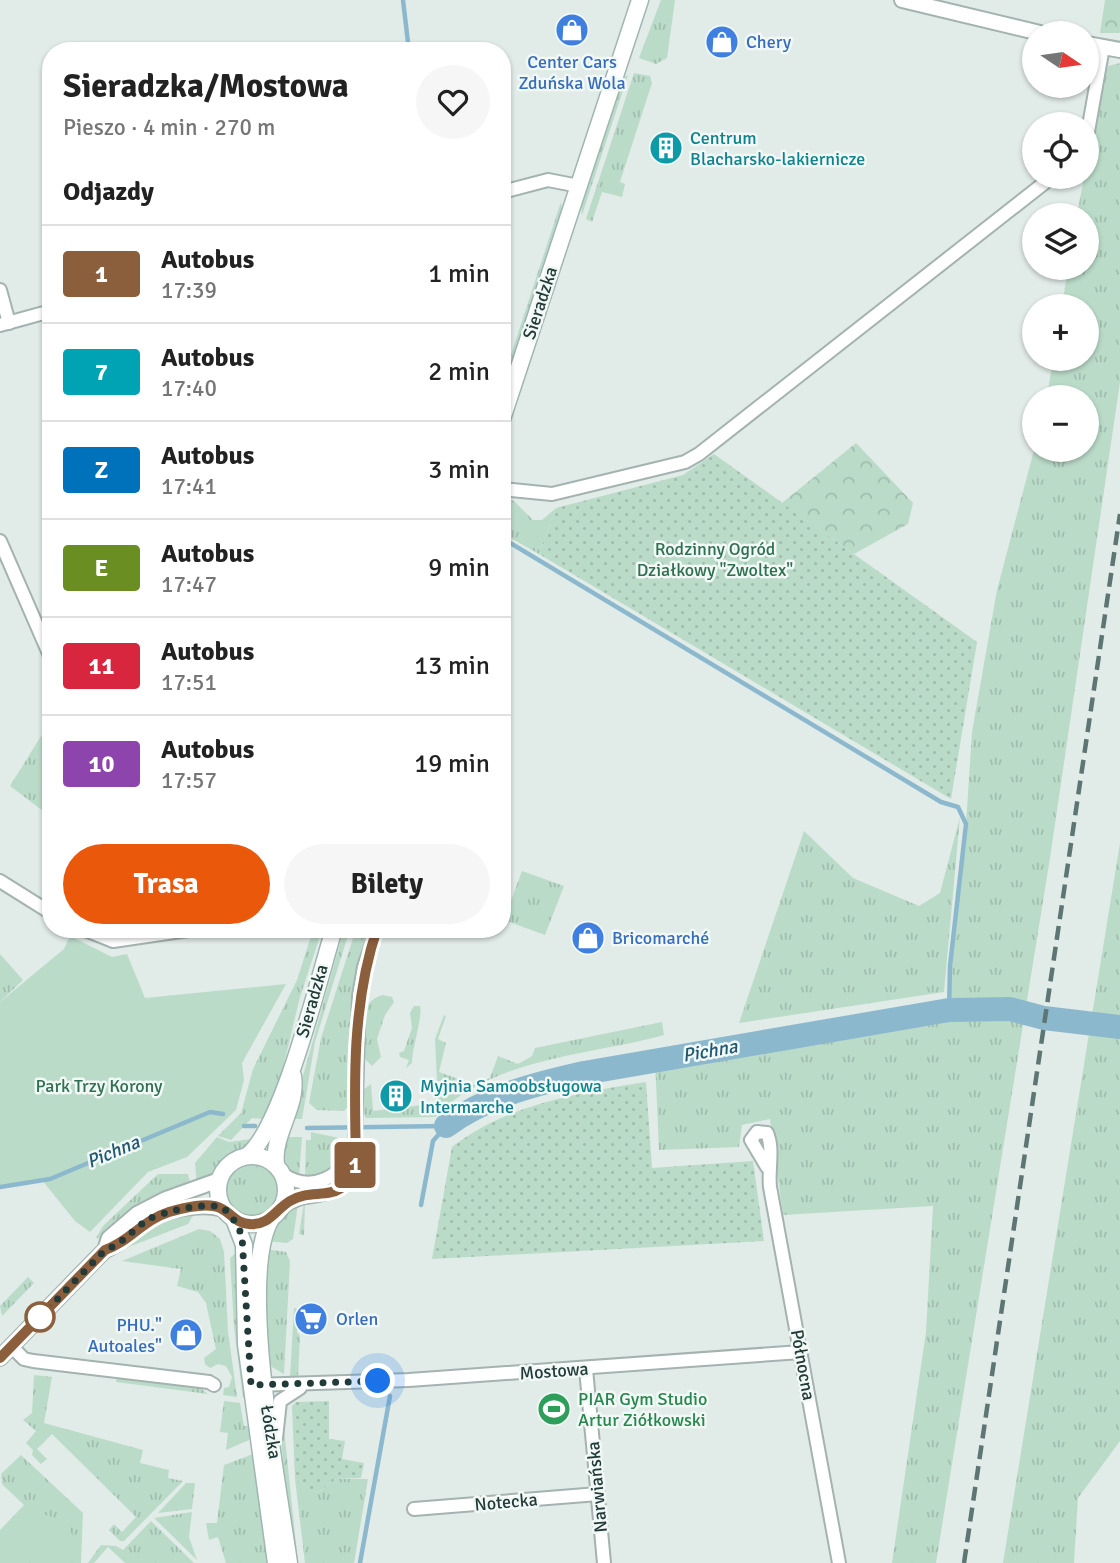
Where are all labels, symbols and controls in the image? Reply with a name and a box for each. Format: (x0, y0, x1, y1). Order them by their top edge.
shop icon: Center Cars Zduńska Wola (553, 11, 591, 49)
north arrow (1022, 21, 1099, 98)
map controls (1022, 21, 1099, 462)
shop icon: Chery (703, 23, 741, 61)
place label: Chery (746, 31, 792, 53)
place label: Center Cars Zduńska Wola (518, 51, 626, 94)
button: heart (416, 65, 490, 139)
text: Sieradzka/Mostowa (63, 66, 349, 107)
button: locate (1022, 112, 1099, 189)
text: Pieszo · 4 min · 270 m (63, 113, 275, 142)
place label: Centrum Blacharsko-lakiernicze (690, 127, 865, 170)
building icon: Centrum Blacharsko-lakiernicze (647, 129, 685, 167)
text: Odjazdy (63, 176, 154, 208)
button: layers (1022, 203, 1099, 280)
text: Autobus (161, 244, 254, 276)
text: 1 min (428, 258, 490, 290)
text: 1 (95, 259, 108, 289)
street label: Sieradzka (518, 264, 562, 342)
text: 17:39 (161, 276, 217, 305)
button: + (1022, 294, 1099, 371)
text: Autobus (161, 342, 254, 374)
text: 2 min (428, 356, 490, 388)
text: 7 (95, 357, 108, 387)
text: 17:40 (161, 374, 217, 403)
button: − (1022, 385, 1099, 462)
text: Autobus (161, 440, 254, 472)
text: 3 min (428, 454, 490, 486)
text: Z (95, 455, 108, 485)
text: 17:41 (161, 472, 217, 501)
text: Autobus (161, 538, 254, 570)
park label: Rodzinny Ogród Działkowy "Zwoltex" (637, 538, 793, 581)
text: 9 min (428, 552, 490, 584)
text: E (95, 553, 108, 583)
text: 17:47 (161, 570, 217, 599)
text: Autobus (161, 636, 254, 668)
text: 13 min (414, 650, 490, 682)
text: 11 (89, 651, 114, 681)
text: 17:51 (161, 668, 217, 697)
text: Autobus (161, 734, 254, 766)
text: 19 min (414, 748, 490, 780)
text: 10 (89, 749, 114, 779)
text: 17:57 (161, 766, 217, 795)
button: Trasa (63, 844, 270, 924)
button: Bilety (284, 844, 490, 924)
shop icon: Bricomarché (569, 919, 607, 957)
place label: Bricomarché (612, 927, 709, 949)
street label: Sieradzka (291, 962, 333, 1040)
water label: Pichna (681, 1034, 741, 1068)
park label: Park Trzy Korony (35, 1075, 163, 1097)
place label: Myjnia Samoobsługowa Intermarche (420, 1075, 602, 1118)
building icon: Myjnia Samoobsługowa Intermarche (377, 1077, 415, 1115)
water label: Pichna (83, 1130, 144, 1174)
line badge: 1 (332, 1142, 378, 1188)
text: 1 (349, 1150, 361, 1180)
supermarket icon: Orlen (292, 1300, 330, 1338)
unlabelled marker (25, 1302, 55, 1332)
place label: Orlen (336, 1308, 378, 1330)
place label: PHU." Autoales" (88, 1314, 162, 1357)
shop icon: PHU." Autoales" (167, 1316, 205, 1354)
street label: Północna (786, 1328, 820, 1402)
street label: Mostowa (519, 1358, 589, 1384)
your location (360, 1363, 395, 1398)
place label: PIAR Gym Studio Artur Ziółkowski (578, 1388, 707, 1431)
sports icon: PIAR Gym Studio Artur Ziółkowski (535, 1390, 573, 1428)
street label: Łódzka (256, 1404, 286, 1460)
street label: Narwiańska (582, 1440, 612, 1534)
street label: Notecka (474, 1488, 538, 1516)

